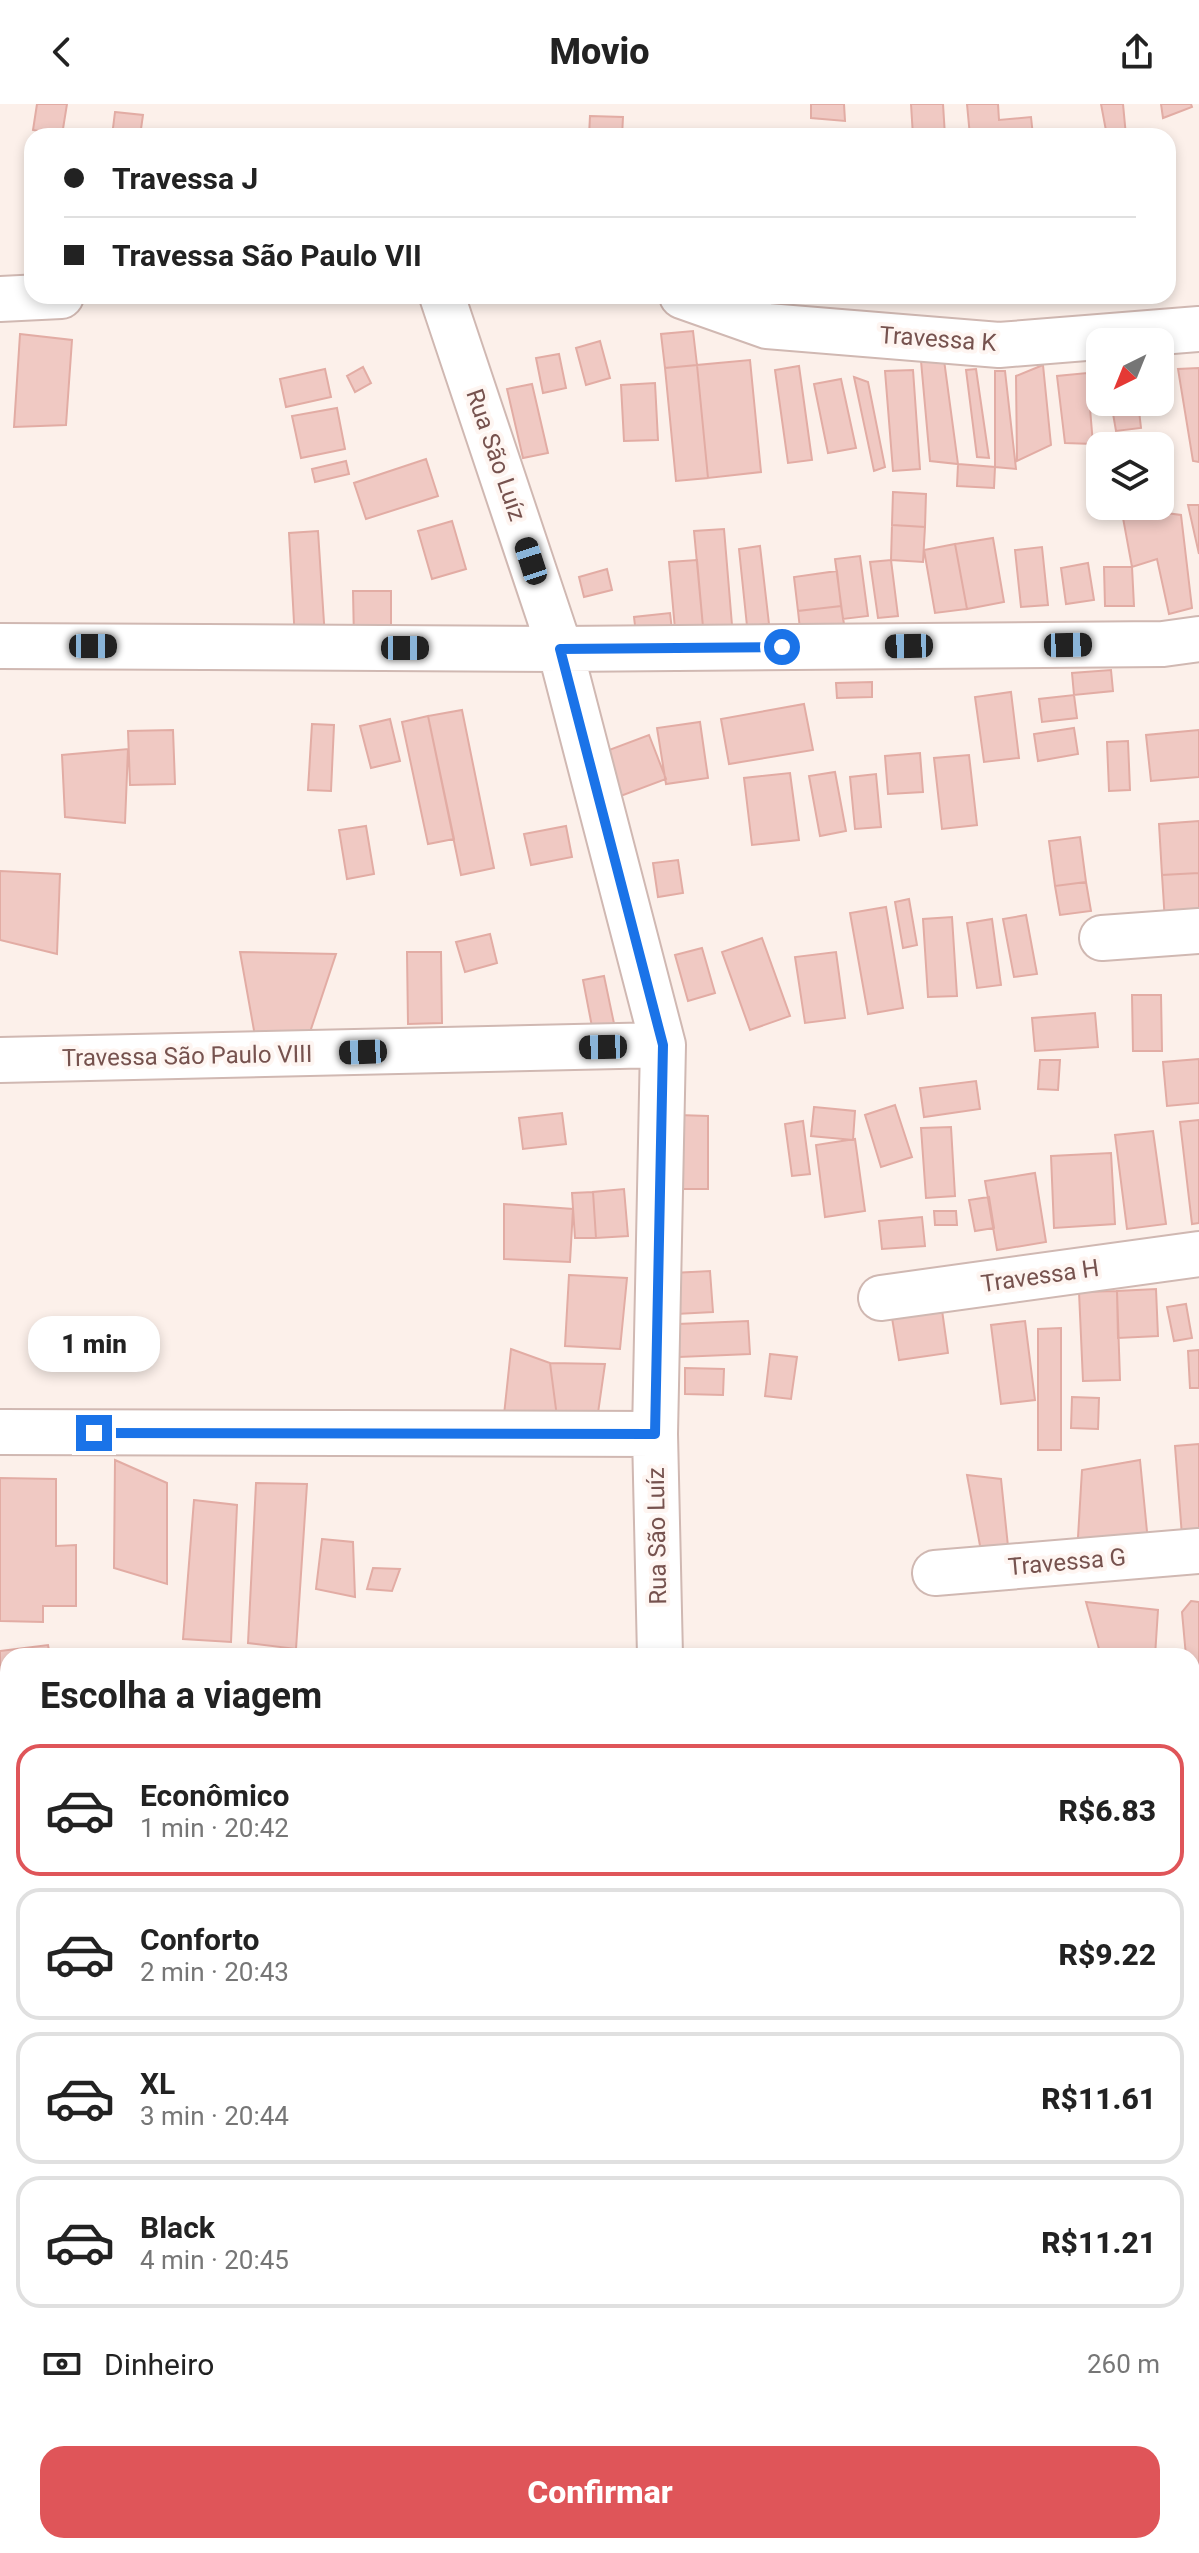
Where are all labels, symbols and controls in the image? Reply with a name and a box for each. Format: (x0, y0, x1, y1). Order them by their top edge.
icon: back (40, 30, 84, 74)
icon: share (1115, 30, 1159, 74)
text: Movio (550, 31, 649, 73)
text: Travessa J (112, 161, 258, 196)
text: Travessa São Paulo VII (112, 238, 422, 273)
street label: Travessa K (879, 321, 998, 357)
north arrow (1086, 328, 1174, 416)
map controls (1086, 328, 1174, 520)
street label: Rua São Luíz (460, 385, 532, 525)
button: layers (1086, 432, 1174, 520)
car (512, 534, 550, 588)
route start (764, 629, 800, 665)
car (1044, 633, 1092, 657)
car (69, 634, 117, 658)
car (885, 634, 933, 658)
car (381, 636, 429, 660)
car (579, 1035, 627, 1059)
car (339, 1039, 387, 1065)
street label: Travessa São Paulo VIII (62, 1040, 312, 1072)
street label: Travessa H (979, 1254, 1101, 1298)
callout: 1 min (28, 1317, 160, 1373)
text: 1 min (61, 1329, 127, 1359)
route end (76, 1415, 112, 1451)
street label: Rua São Luíz (642, 1467, 672, 1605)
street label: Travessa G (1007, 1543, 1127, 1581)
text: Escolha a viagem (40, 1675, 322, 1717)
icon: car (44, 1774, 116, 1846)
text: Econômico (140, 1778, 289, 1813)
text: R$6.83 (1059, 1793, 1156, 1828)
text: 1 min · 20:42 (140, 1813, 289, 1843)
icon: car (44, 1918, 116, 1990)
text: Conforto (140, 1922, 259, 1957)
text: R$9.22 (1059, 1937, 1156, 1972)
text: 2 min · 20:43 (140, 1957, 289, 1987)
icon: car (44, 2062, 116, 2134)
text: XL (140, 2066, 175, 2101)
text: R$11.61 (1041, 2081, 1156, 2116)
text: 3 min · 20:44 (140, 2101, 289, 2131)
icon: car (44, 2206, 116, 2278)
text: Black (140, 2210, 215, 2245)
text: R$11.21 (1041, 2225, 1156, 2260)
text: 4 min · 20:45 (140, 2245, 289, 2275)
icon: cash (40, 2342, 84, 2386)
text: Dinheiro (104, 2347, 214, 2382)
text: 260 m (1087, 2349, 1160, 2379)
button: Confirmar (40, 2446, 1160, 2538)

